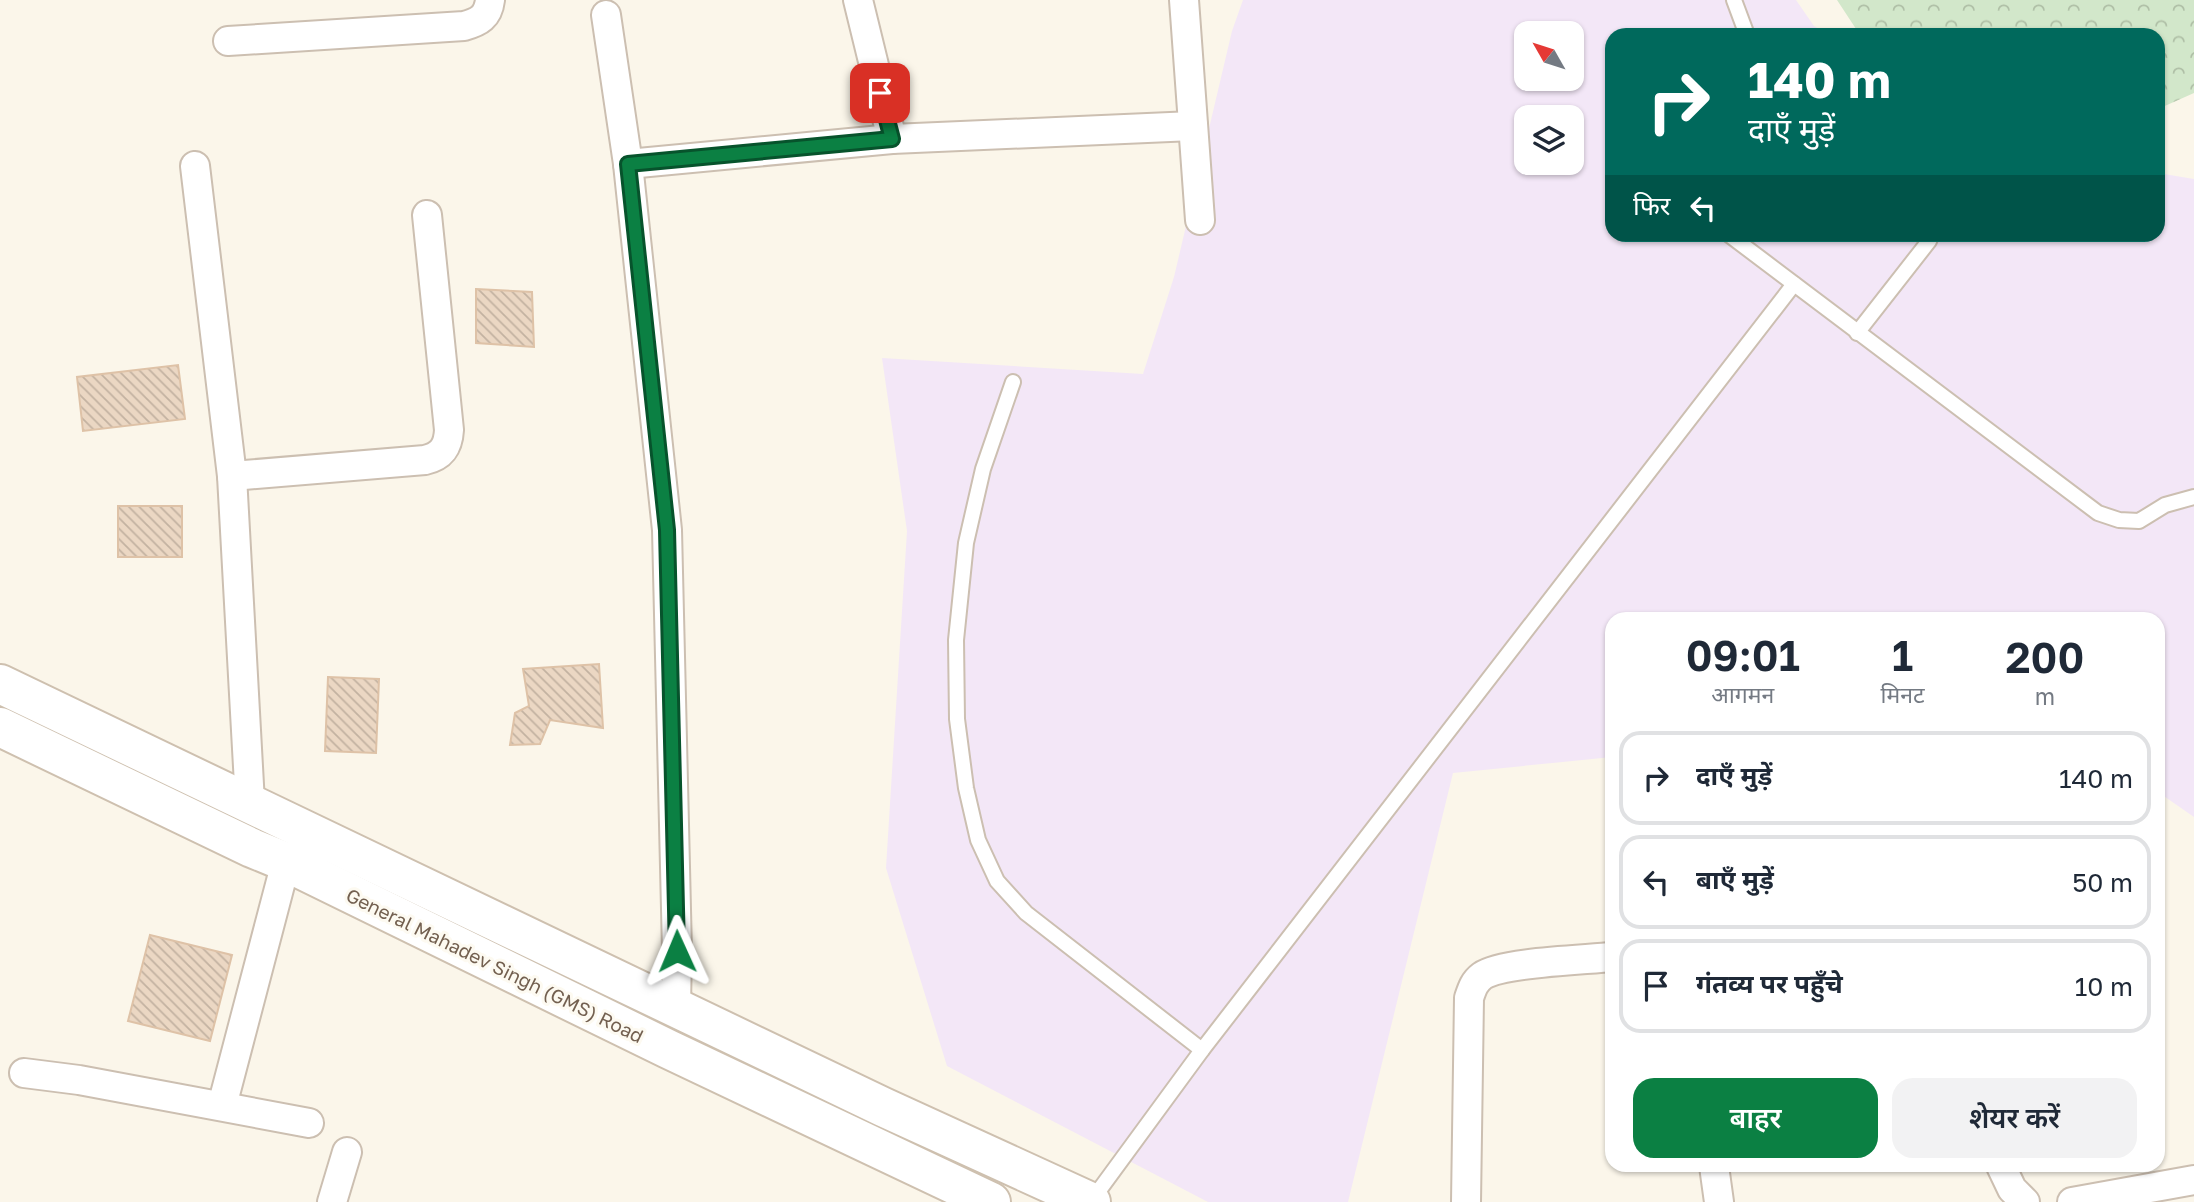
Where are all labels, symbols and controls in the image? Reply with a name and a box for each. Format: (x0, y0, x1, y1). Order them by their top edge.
north arrow (1514, 21, 1584, 91)
map controls (1514, 21, 1584, 175)
text: 140 m (1748, 50, 1891, 109)
icon: right (1633, 56, 1724, 147)
pin (850, 63, 910, 123)
icon: arrive (861, 74, 899, 112)
button: layers (1514, 105, 1584, 175)
text: दाएँ मुड़ें (1748, 110, 1835, 148)
icon: left (1684, 189, 1722, 227)
text: फिर (1633, 190, 1670, 221)
text: 09:01 (1686, 630, 1800, 680)
text: 1 (1892, 630, 1913, 680)
text: 200 (2005, 632, 2084, 682)
text: आगमन (1711, 680, 1774, 708)
text: मिनट (1881, 680, 1925, 708)
text: m (2035, 682, 2055, 710)
icon: right (1637, 759, 1675, 797)
text: दाएँ मुड़ें (1696, 760, 1772, 791)
text: 140 m (2059, 763, 2133, 794)
icon: left (1637, 863, 1675, 901)
text: बाएँ मुड़ें (1696, 864, 1774, 895)
text: 50 m (2072, 867, 2133, 898)
street label: General Mahadev Singh (GMS) Road (343, 883, 647, 1047)
position arrow (640, 914, 714, 988)
icon: arrive (1637, 967, 1675, 1005)
text: गंतव्य पर पहुँचे (1696, 968, 1843, 999)
text: 10 m (2075, 971, 2133, 1002)
button: बाहर (1633, 1078, 1878, 1158)
button: शेयर करें (1892, 1078, 2137, 1158)

